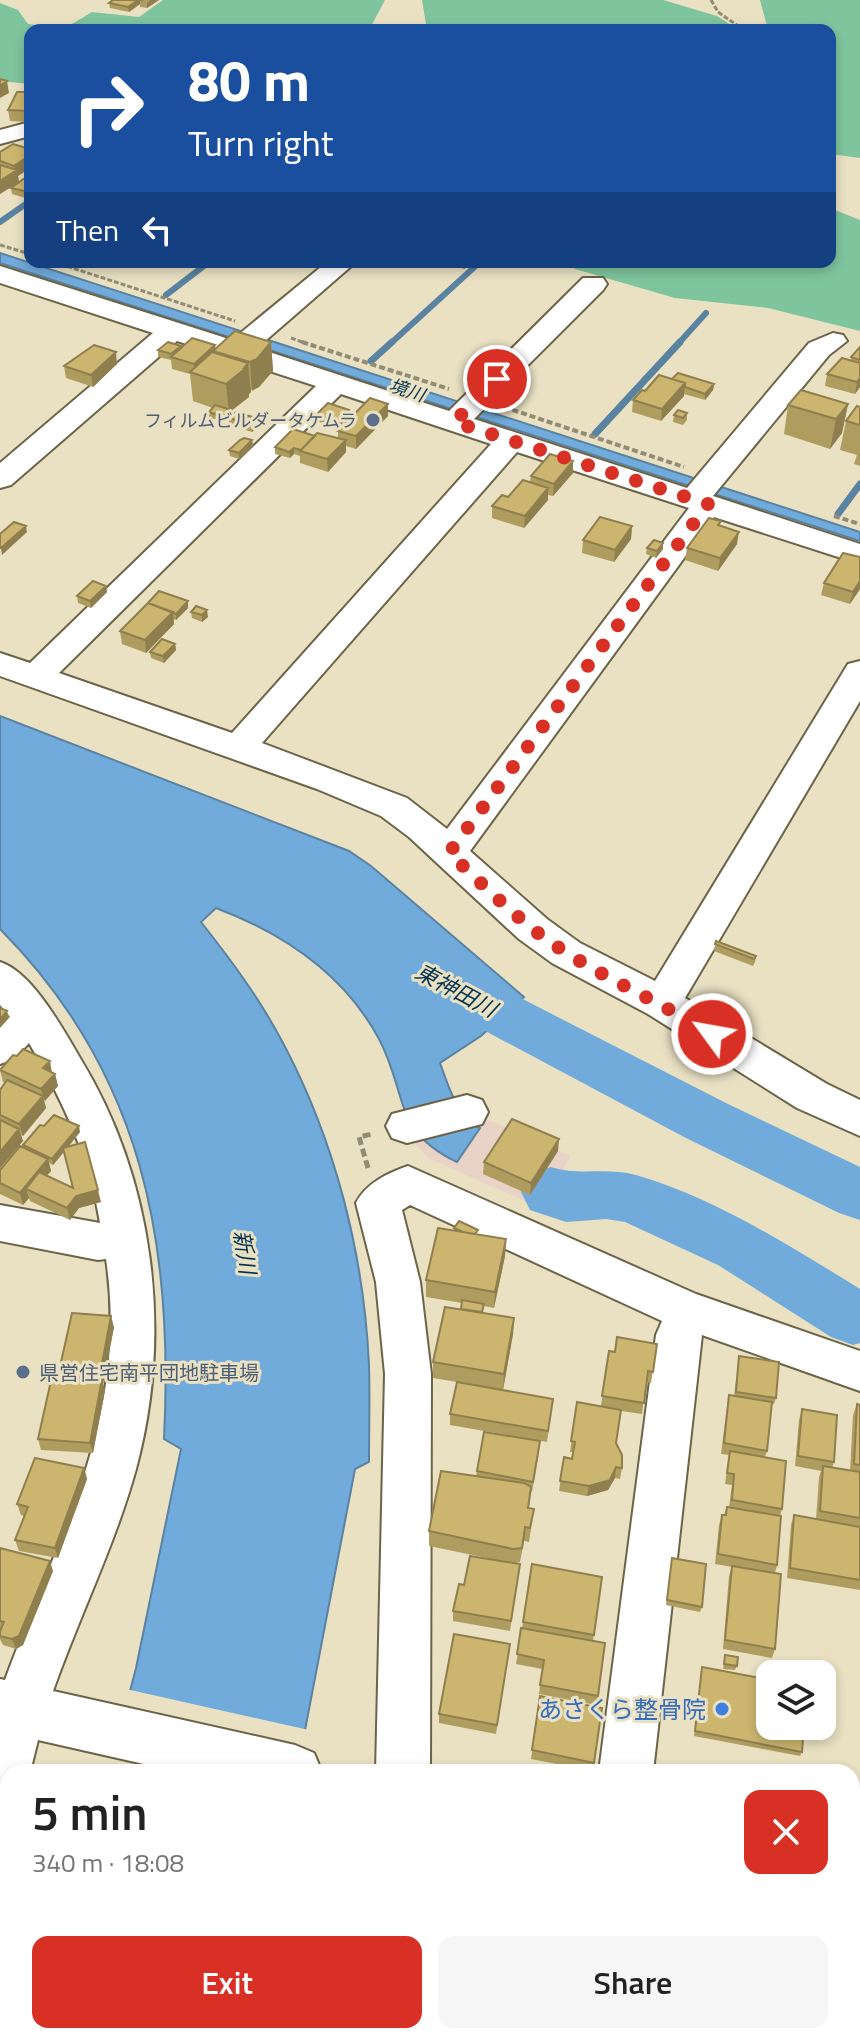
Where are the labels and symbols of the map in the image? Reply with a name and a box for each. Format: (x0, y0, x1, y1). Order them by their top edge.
pin (463, 345, 531, 413)
water label: 境川 (386, 372, 430, 409)
place label: フィルムビルダータケムラ (144, 407, 357, 434)
marker: フィルムビルダータケムラ (364, 411, 382, 429)
water label: 東神田川 (409, 954, 505, 1027)
position arrow (670, 992, 754, 1076)
water label: 新川 (225, 1228, 266, 1278)
place label: 県営住宅南平団地駐車場 (39, 1357, 259, 1388)
marker: 県営住宅南平団地駐車場 (14, 1363, 32, 1381)
place label: あさくら整骨院 (538, 1691, 706, 1727)
marker: あさくら整骨院 (713, 1700, 731, 1718)

